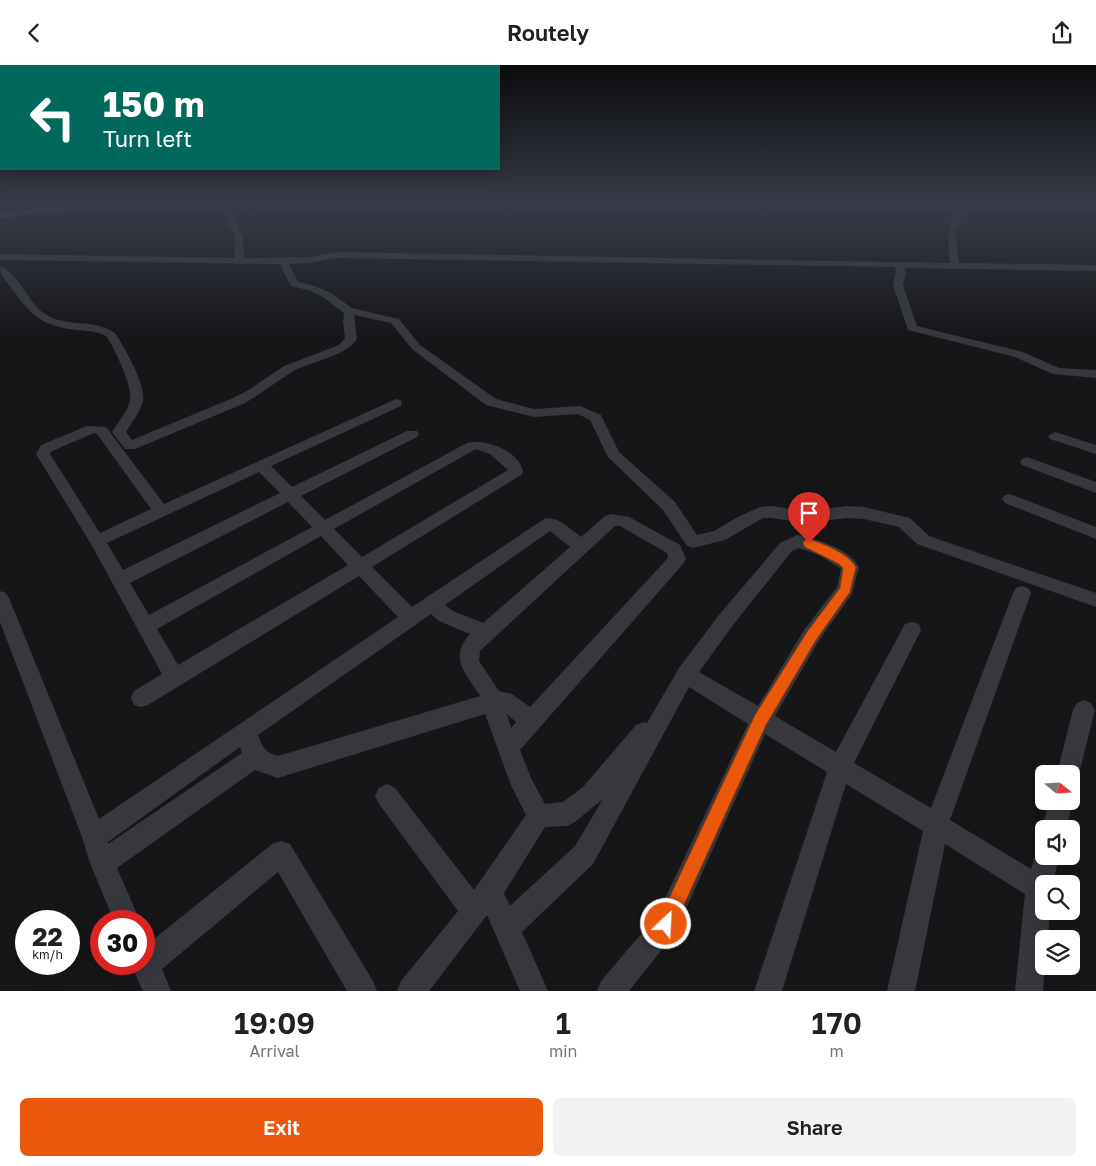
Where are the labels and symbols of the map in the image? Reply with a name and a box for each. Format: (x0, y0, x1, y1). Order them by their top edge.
pin (788, 492, 830, 543)
north arrow (1035, 765, 1080, 810)
position arrow (639, 897, 691, 949)
speed limit sign: 30 (90, 910, 155, 975)

